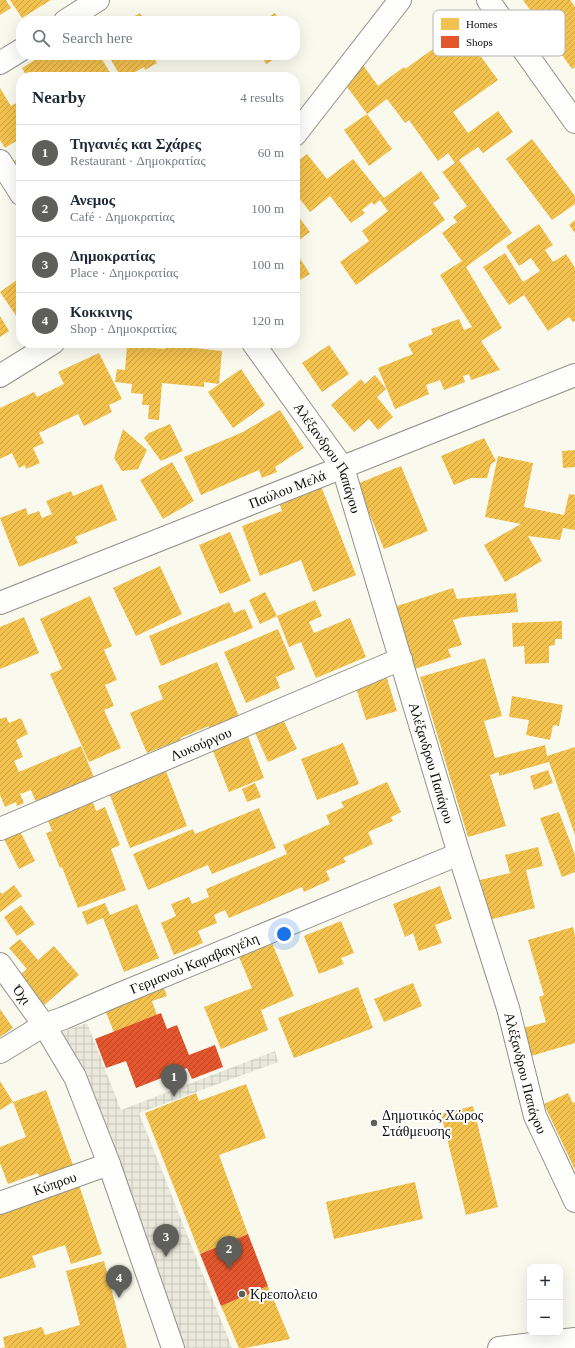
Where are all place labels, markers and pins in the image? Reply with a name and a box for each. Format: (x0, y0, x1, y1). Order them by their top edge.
pin: 1 (161, 1064, 187, 1097)
place label: Δημοτικός Χώρος Στάθμευσης (382, 1108, 484, 1139)
marker: Δημοτικός Χώρος Στάθμευσης (369, 1118, 379, 1128)
pin: 3 (153, 1224, 179, 1257)
pin: 2 (216, 1236, 242, 1269)
pin: 4 (106, 1265, 132, 1298)
place label: Κρεοπολειο (250, 1287, 317, 1302)
marker: Κρεοπολειο (237, 1289, 247, 1299)

